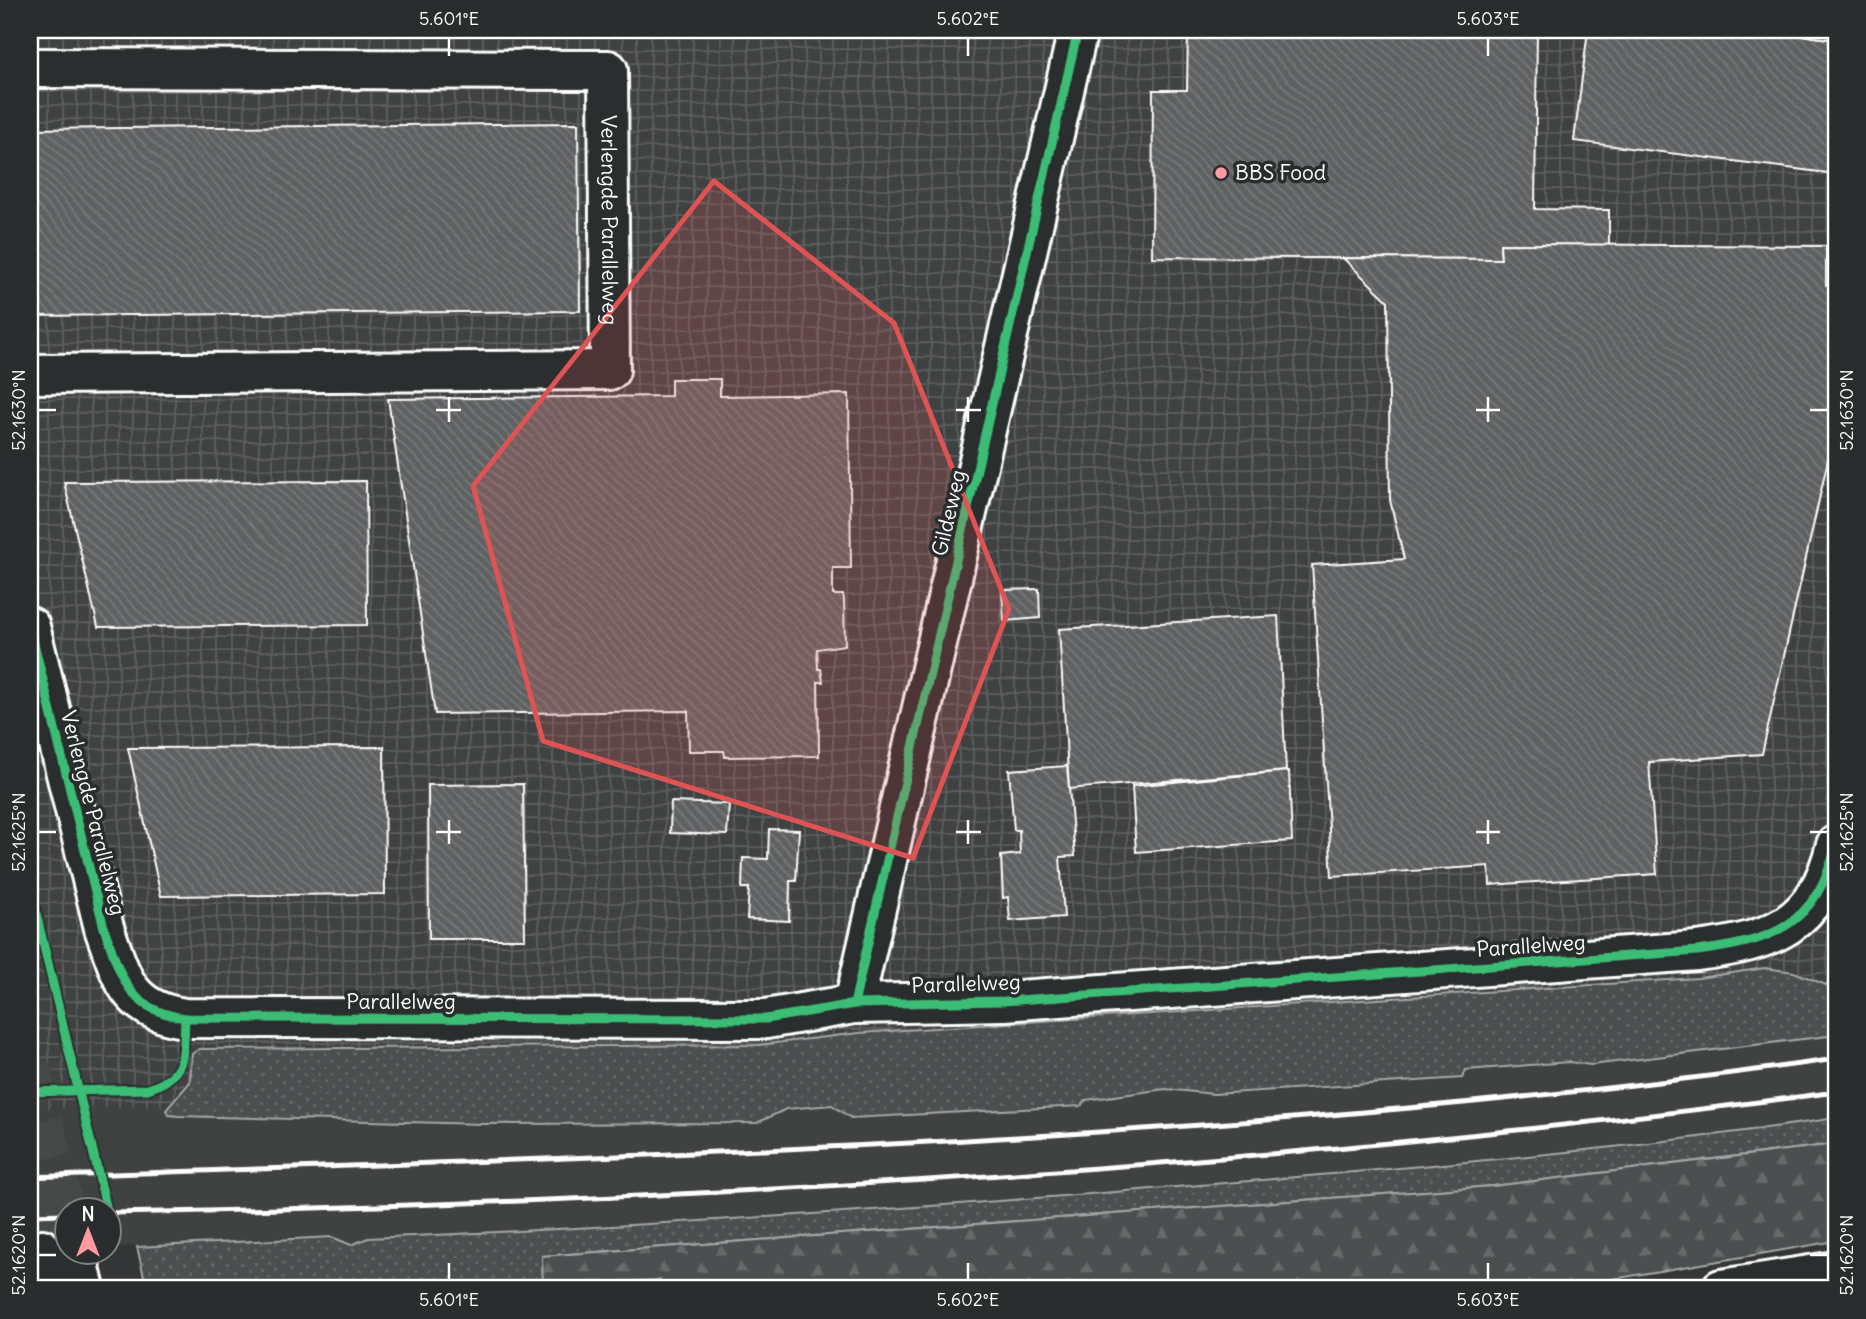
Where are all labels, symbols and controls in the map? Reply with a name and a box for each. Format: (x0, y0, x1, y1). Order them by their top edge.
text: 5.601°E (419, 7, 479, 30)
text: 5.602°E (937, 7, 999, 30)
text: 5.603°E (1456, 7, 1520, 30)
street label: Verlengde Parallelweg (595, 115, 624, 325)
place label: BBS Food (1235, 159, 1326, 186)
marker: BBS Food (1213, 165, 1229, 181)
text: 52.1630°N (7, 369, 30, 451)
text: 52.1630°N (1835, 369, 1858, 451)
street label: Gildeweg (925, 467, 972, 559)
street label: Verlengde Parallelweg (55, 708, 132, 918)
text: 52.1625°N (7, 792, 30, 872)
text: 52.1625°N (1835, 792, 1858, 872)
street label: Parallelweg (1475, 928, 1586, 963)
street label: Parallelweg (911, 968, 1021, 999)
street label: Parallelweg (346, 988, 456, 1015)
north arrow (52, 1196, 122, 1266)
text: N (81, 1202, 95, 1226)
text: 52.1620°N (7, 1215, 30, 1295)
text: 52.1620°N (1835, 1215, 1858, 1295)
text: 5.601°E (419, 1288, 479, 1311)
text: 5.602°E (937, 1288, 999, 1311)
text: 5.603°E (1456, 1288, 1520, 1311)

